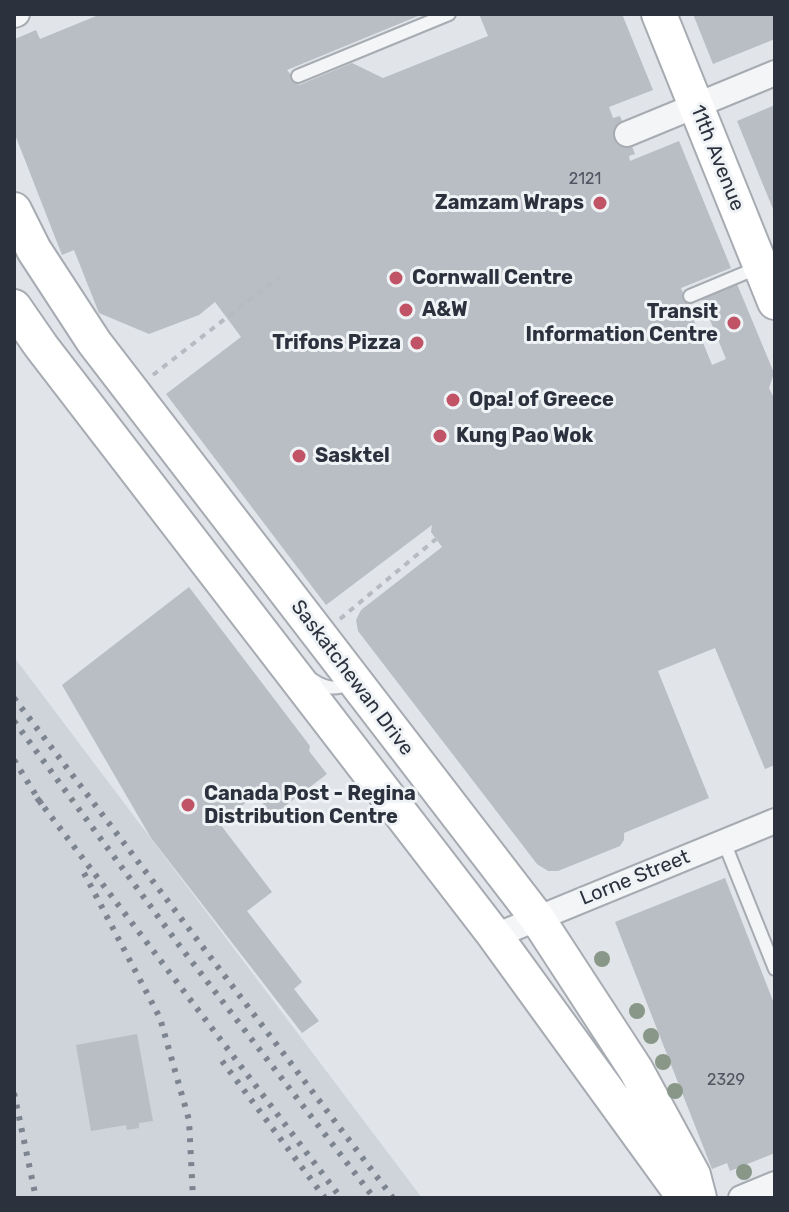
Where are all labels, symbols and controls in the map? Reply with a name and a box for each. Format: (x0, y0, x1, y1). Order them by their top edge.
street label: 11th Avenue (685, 102, 749, 214)
house number: 2121 (569, 169, 601, 189)
place label: Zamzam Wraps (435, 191, 584, 215)
marker: Zamzam Wraps (591, 194, 609, 212)
place label: Cornwall Centre (412, 266, 573, 290)
marker: Cornwall Centre (387, 269, 405, 287)
place label: A&W (422, 298, 468, 322)
place label: Transit Information Centre (525, 300, 718, 347)
marker: A&W (397, 301, 415, 319)
marker: Transit Information Centre (725, 314, 743, 332)
place label: Trifons Pizza (272, 331, 401, 355)
marker: Trifons Pizza (408, 334, 426, 352)
place label: Opa! of Greece (469, 388, 614, 412)
marker: Opa! of Greece (444, 391, 462, 409)
place label: Kung Pao Wok (456, 424, 593, 448)
marker: Kung Pao Wok (431, 427, 449, 445)
place label: Sasktel (315, 444, 390, 468)
marker: Sasktel (290, 447, 308, 465)
street label: Saskatchewan Drive (286, 595, 418, 761)
place label: Canada Post - Regina Distribution Centre (204, 782, 416, 829)
marker: Canada Post - Regina Distribution Centre (179, 796, 197, 814)
street label: Lorne Street (577, 845, 693, 911)
house number: 2329 (707, 1070, 745, 1090)

